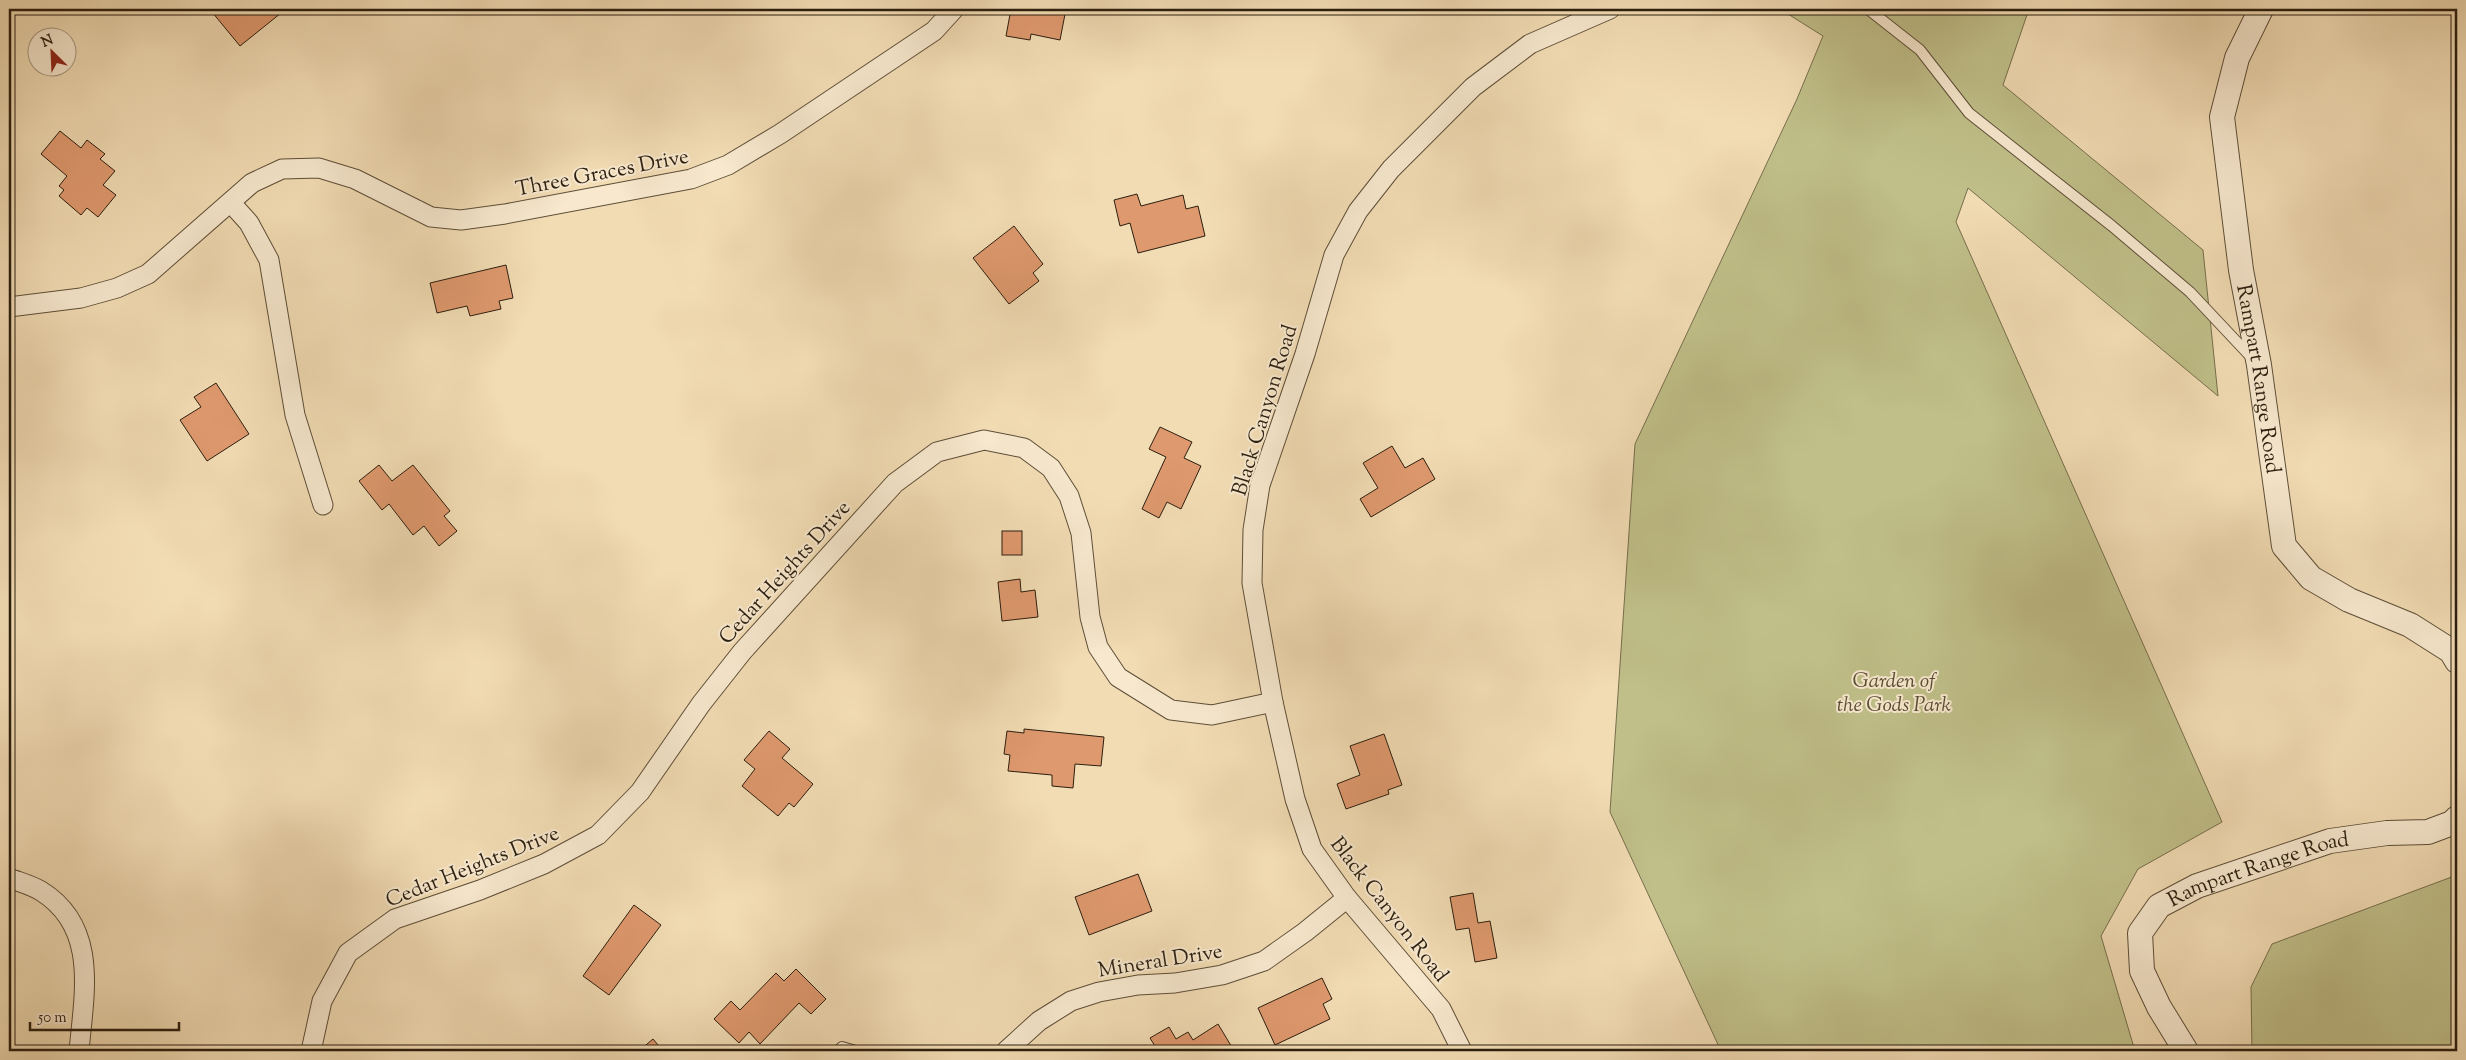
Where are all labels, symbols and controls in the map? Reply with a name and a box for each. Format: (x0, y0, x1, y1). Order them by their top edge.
north arrow (28, 28, 78, 78)
text: N (38, 31, 57, 53)
street label: Three Graces Drive (513, 142, 692, 205)
street label: Rampart Range Road (2227, 282, 2287, 476)
street label: Black Canyon Road (1226, 321, 1306, 500)
street label: Cedar Heights Drive (713, 495, 858, 652)
park label: Garden of the Gods Park (1837, 667, 1951, 721)
street label: Cedar Heights Drive (381, 819, 564, 916)
street label: Rampart Range Road (2163, 826, 2351, 916)
street label: Black Canyon Road (1322, 831, 1455, 989)
street label: Mineral Drive (1096, 937, 1225, 987)
scale bar (30, 1000, 179, 1032)
text: 50 m (37, 1008, 67, 1029)

